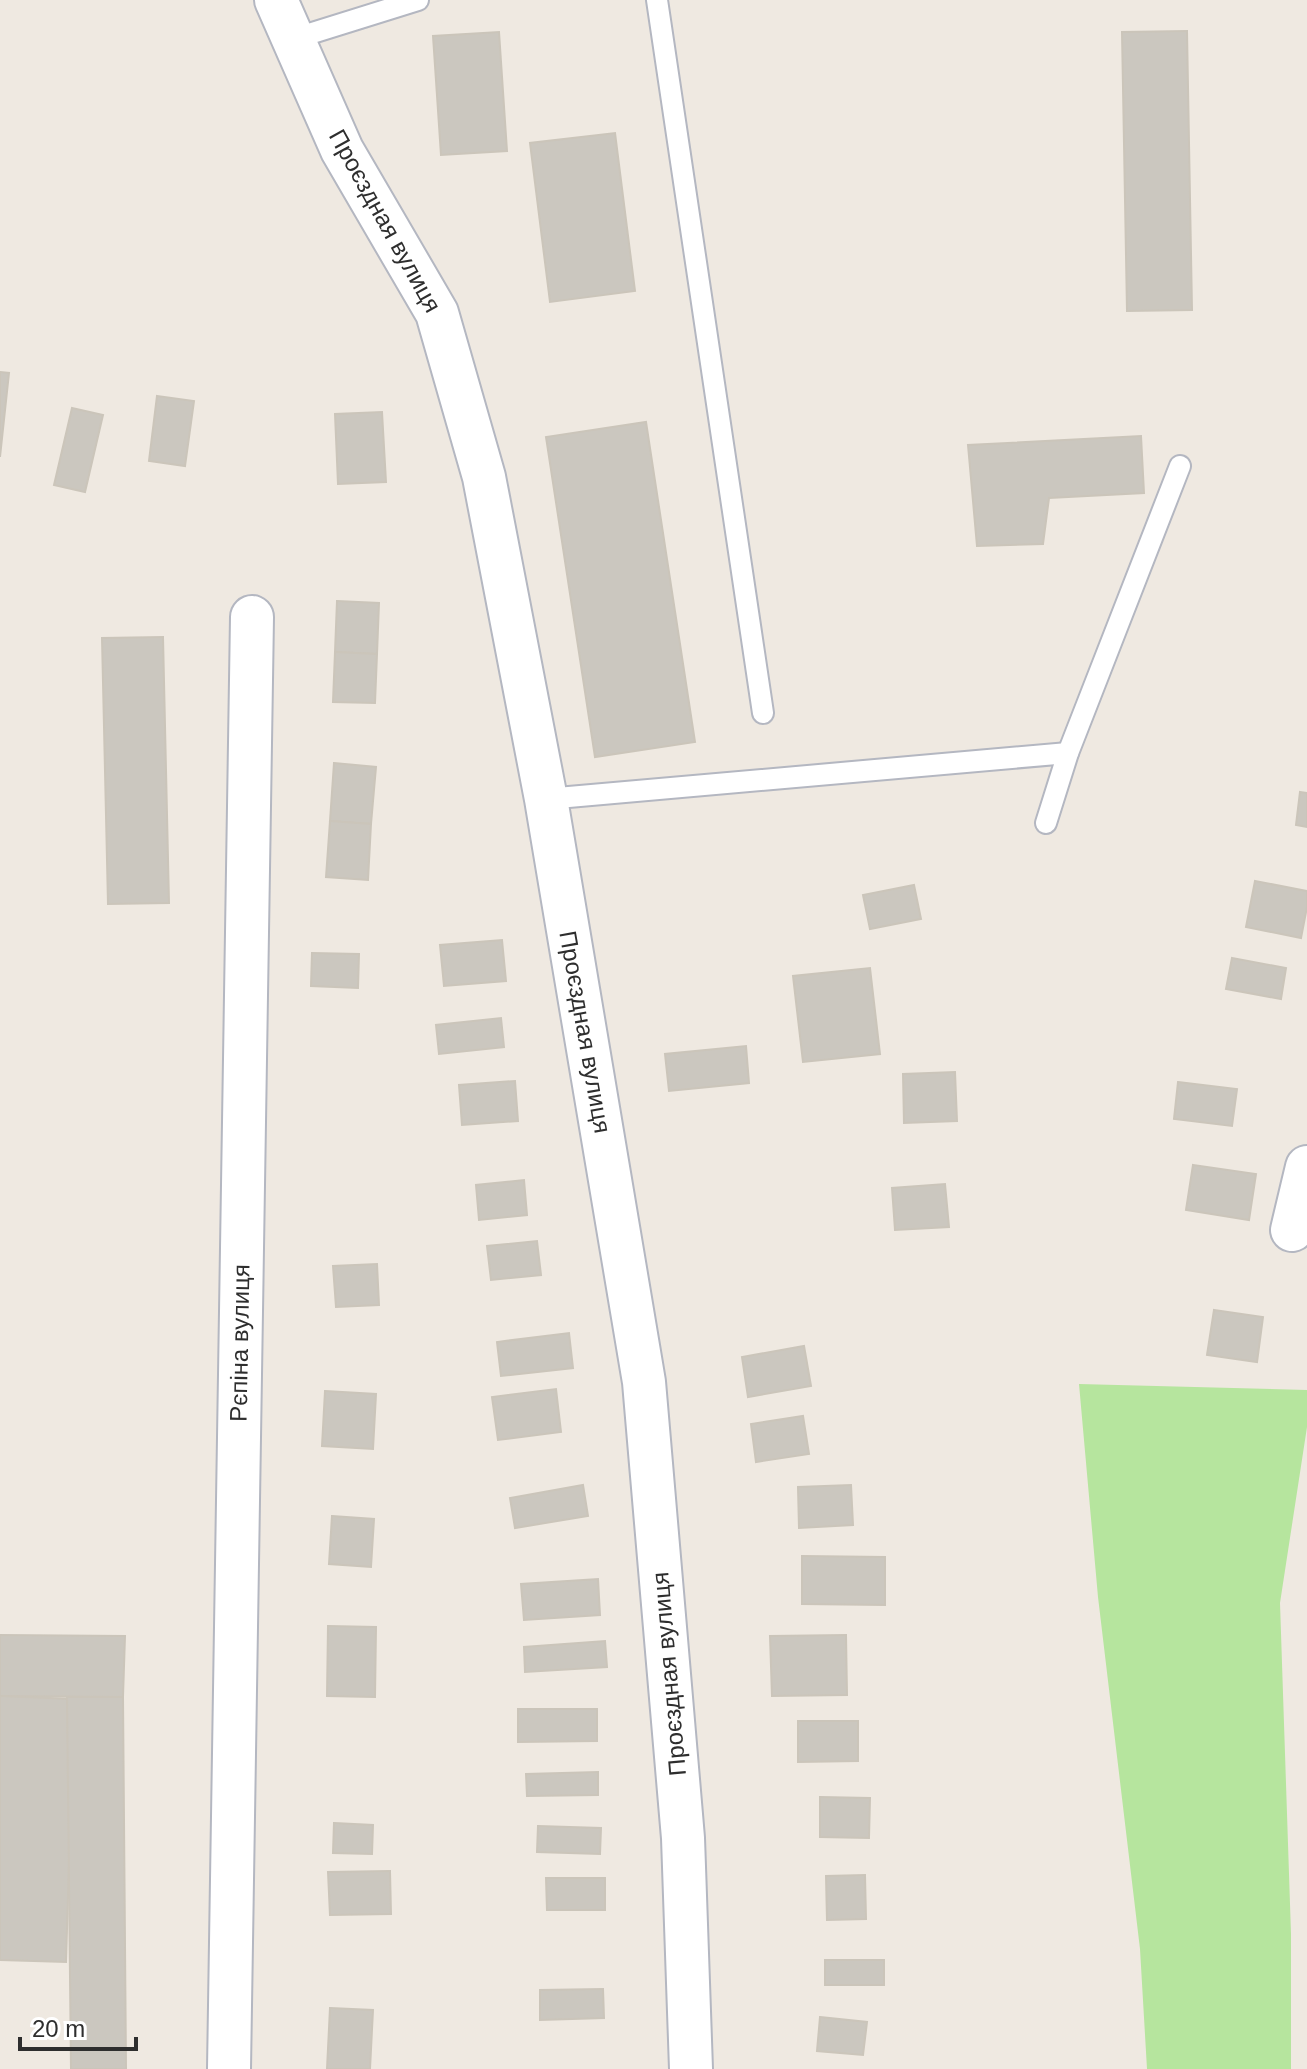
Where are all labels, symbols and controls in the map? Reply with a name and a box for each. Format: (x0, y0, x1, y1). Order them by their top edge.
street label: Проєздная вулиця (324, 125, 447, 317)
street label: Проєздная вулиця (554, 929, 617, 1135)
street label: Рєпіна вулиця (225, 1264, 254, 1422)
street label: Проєздная вулиця (646, 1571, 691, 1777)
scale bar (20, 2001, 136, 2051)
text: 20 m (32, 2015, 85, 2042)

